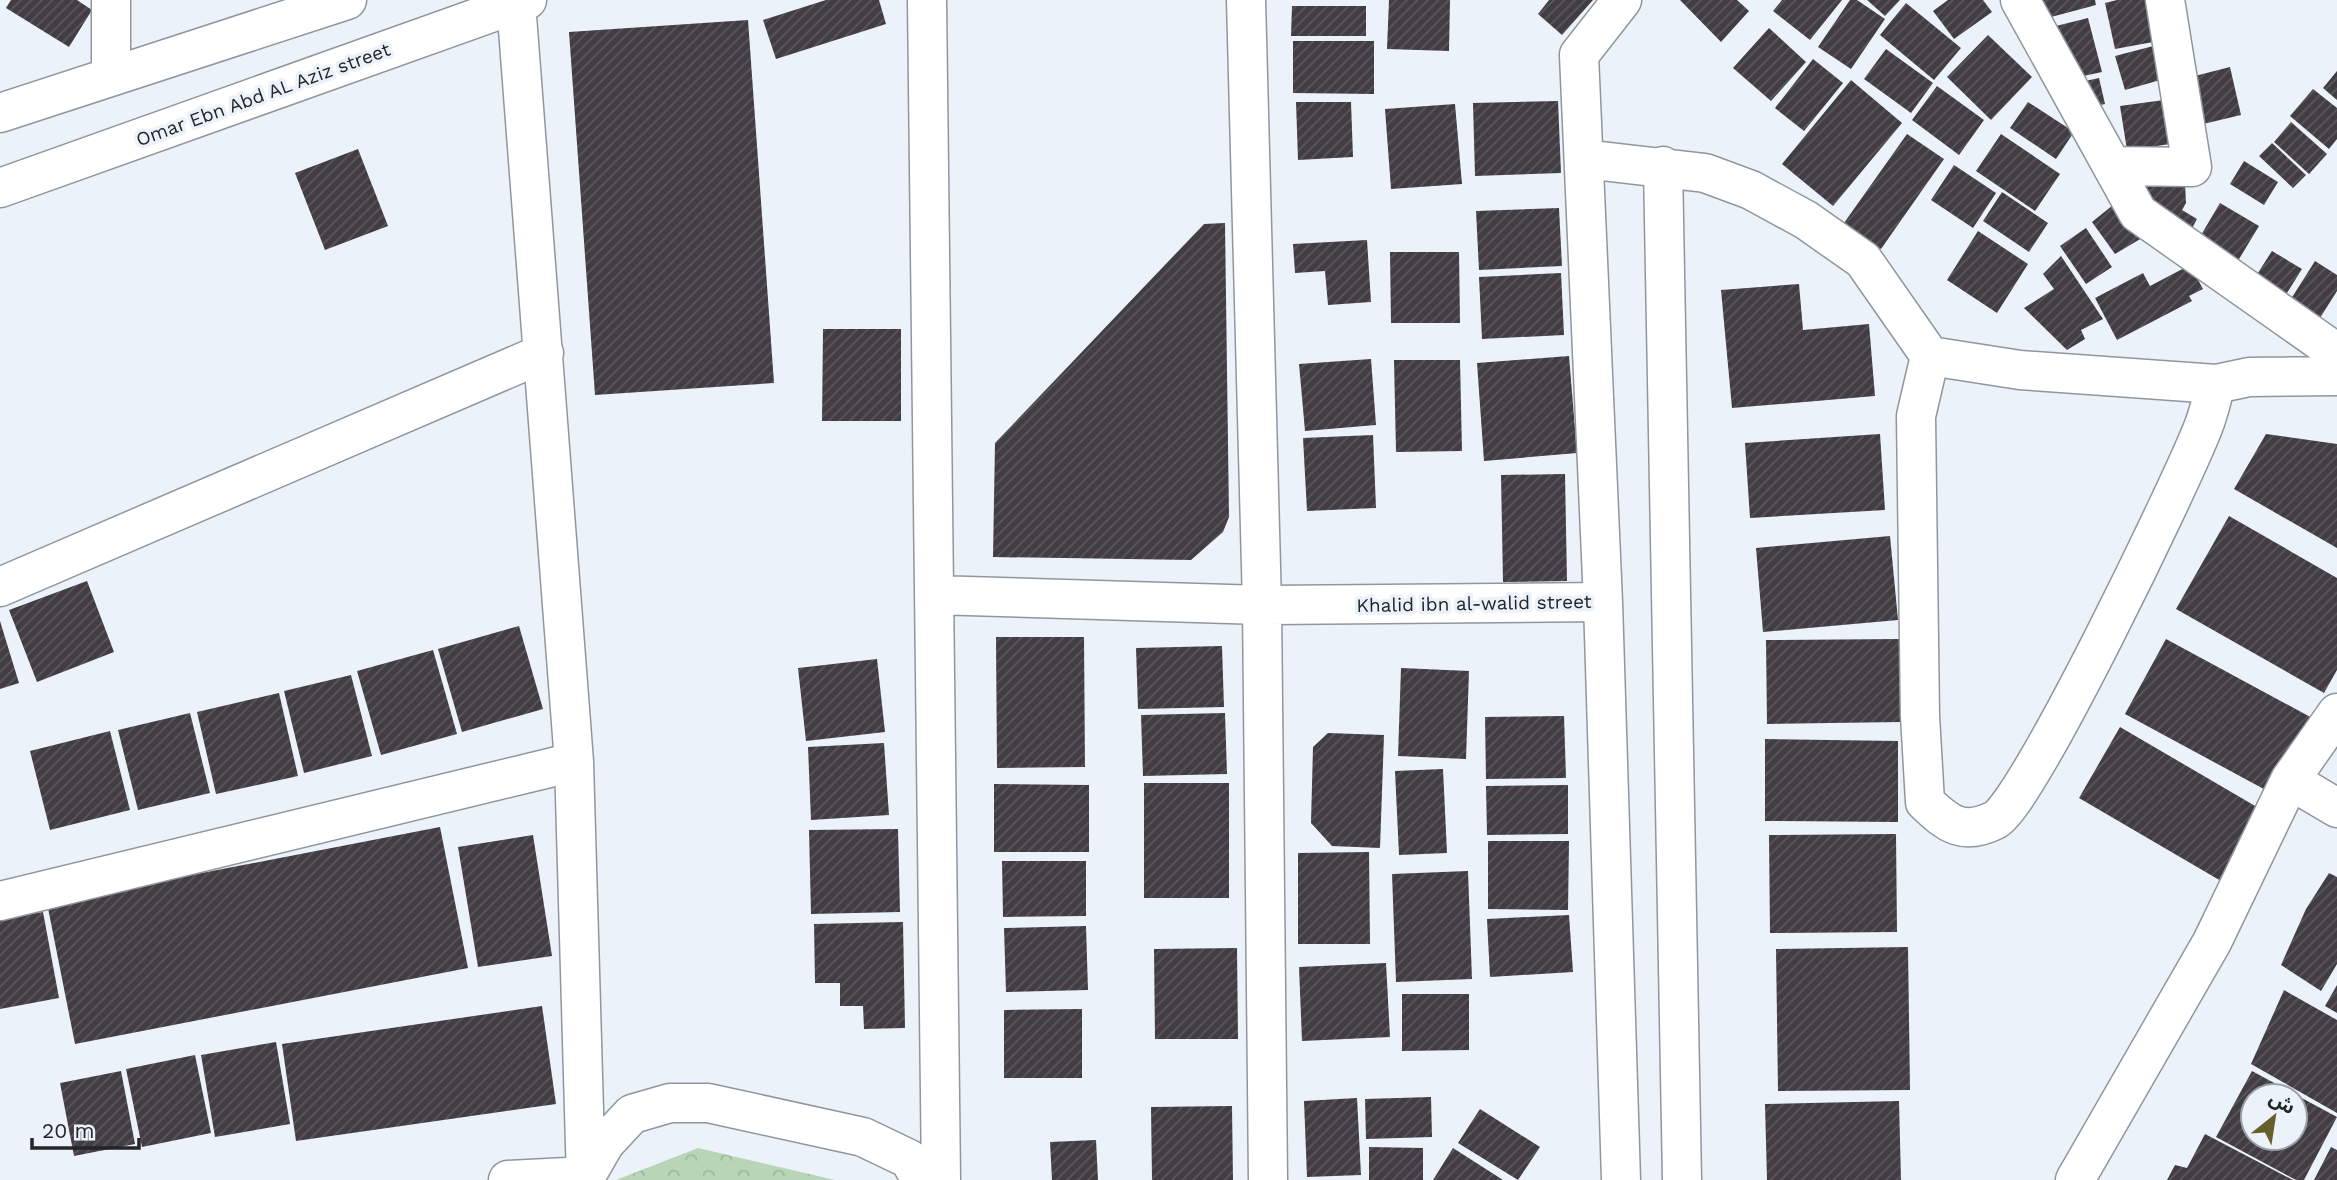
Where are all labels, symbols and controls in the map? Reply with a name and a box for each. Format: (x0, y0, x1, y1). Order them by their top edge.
street label: Omar Ebn Abd AL Aziz street (133, 38, 393, 151)
street label: Khalid ibn al-walid street (1356, 590, 1592, 617)
north arrow (2239, 1082, 2309, 1152)
text: ش (2265, 1086, 2299, 1119)
scale bar (32, 1106, 138, 1150)
text: 20 m (42, 1118, 94, 1143)

